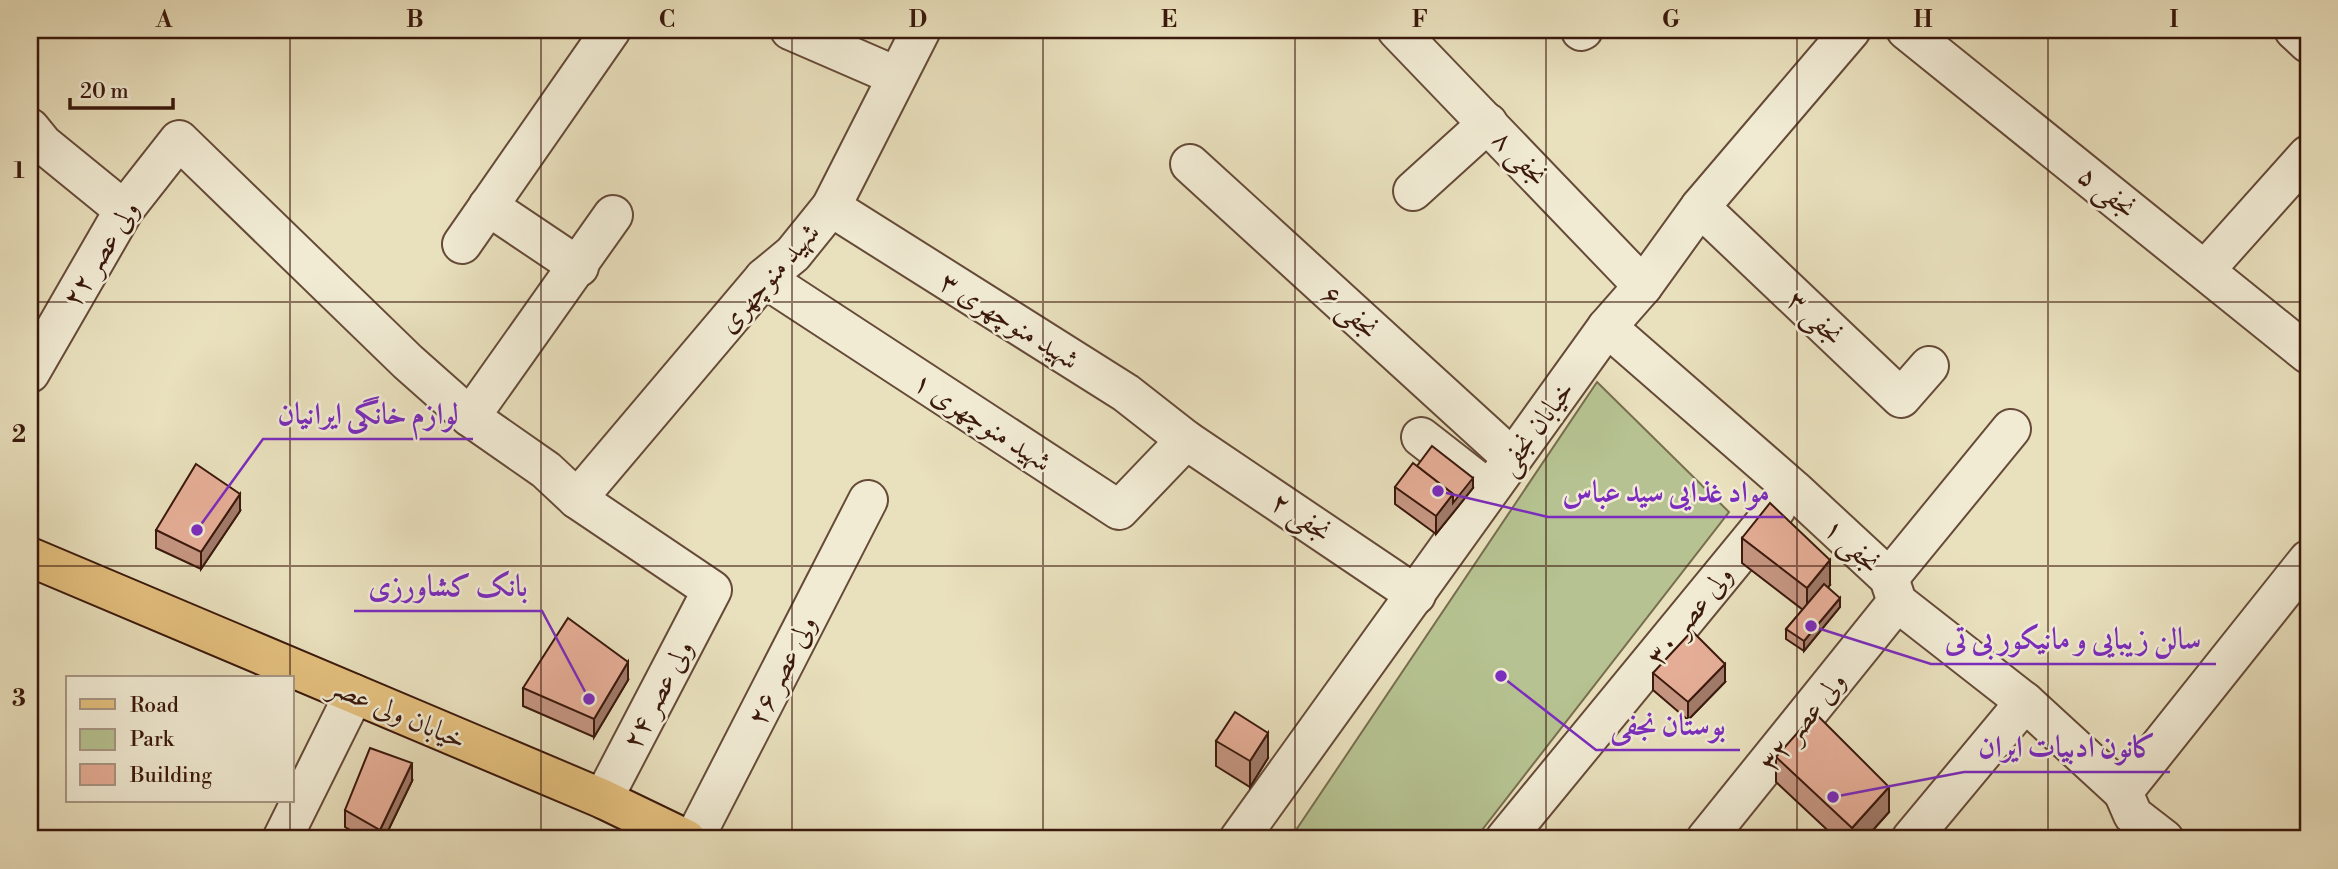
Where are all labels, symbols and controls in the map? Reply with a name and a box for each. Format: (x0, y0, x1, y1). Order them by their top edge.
text: A (155, 6, 173, 34)
text: B (406, 6, 424, 34)
text: C (659, 6, 675, 34)
text: D (909, 6, 927, 34)
text: E (1161, 6, 1177, 34)
text: F (1412, 6, 1428, 34)
text: G (1662, 6, 1680, 34)
text: H (1914, 6, 1933, 34)
text: I (2170, 6, 2179, 34)
scale bar (70, 66, 173, 110)
text: 20 m (80, 79, 129, 105)
street label: نجفی ۸ (1483, 122, 1555, 195)
text: 1 (13, 157, 25, 185)
street label: نجفی ۵ (2069, 158, 2143, 228)
street label: ولی عصر ۲۲ (55, 194, 148, 313)
street label: شهید منوچهری (711, 216, 828, 340)
street label: شهید منوچهری ۳ (933, 265, 1086, 378)
street label: نجفی ۶ (1313, 277, 1386, 348)
street label: نجفی ۳ (1778, 283, 1851, 355)
street label: شهید منوچهری ۱ (906, 365, 1058, 480)
street label: خیابان نجفی (1490, 374, 1584, 483)
callout: لوازم خانگی ایرانیان (263, 388, 473, 439)
text: لوازم خانگی ایرانیان (277, 396, 459, 440)
text: 2 (12, 421, 26, 449)
callout: مواد غذایی سید عباس (1548, 466, 1784, 517)
text: مواد غذایی سید عباس (1562, 474, 1770, 512)
street label: نجفی ۲ (1263, 484, 1338, 552)
street label: نجفی ۱ (1815, 511, 1888, 583)
street label: ولی عصر ۳۰ (1639, 559, 1741, 673)
callout: بانک کشاورزی (354, 560, 542, 611)
text: بانک کشاورزی (368, 568, 528, 606)
street label: ولی عصر ۲۶ (740, 610, 825, 732)
callout: سالن زیبایی و مانیکور بی تی (1931, 613, 2216, 664)
text: سالن زیبایی و مانیکور بی تی (1944, 621, 2201, 661)
street label: ولی عصر ۲۴ (615, 634, 702, 755)
street label: ولی عصر ۳۲ (1752, 665, 1854, 779)
street label: خیابان ولی عصر (321, 668, 471, 758)
legend (66, 676, 294, 802)
text: 3 (12, 685, 26, 713)
text: Road (130, 693, 179, 719)
callout: بوستان نجفی (1596, 699, 1740, 750)
text: بوستان نجفی (1609, 707, 1726, 747)
callout: کانون ادبیات ایران (1964, 721, 2170, 772)
text: Park (130, 727, 175, 753)
text: کانون ادبیات ایران (1978, 729, 2156, 767)
text: Building (129, 763, 212, 789)

